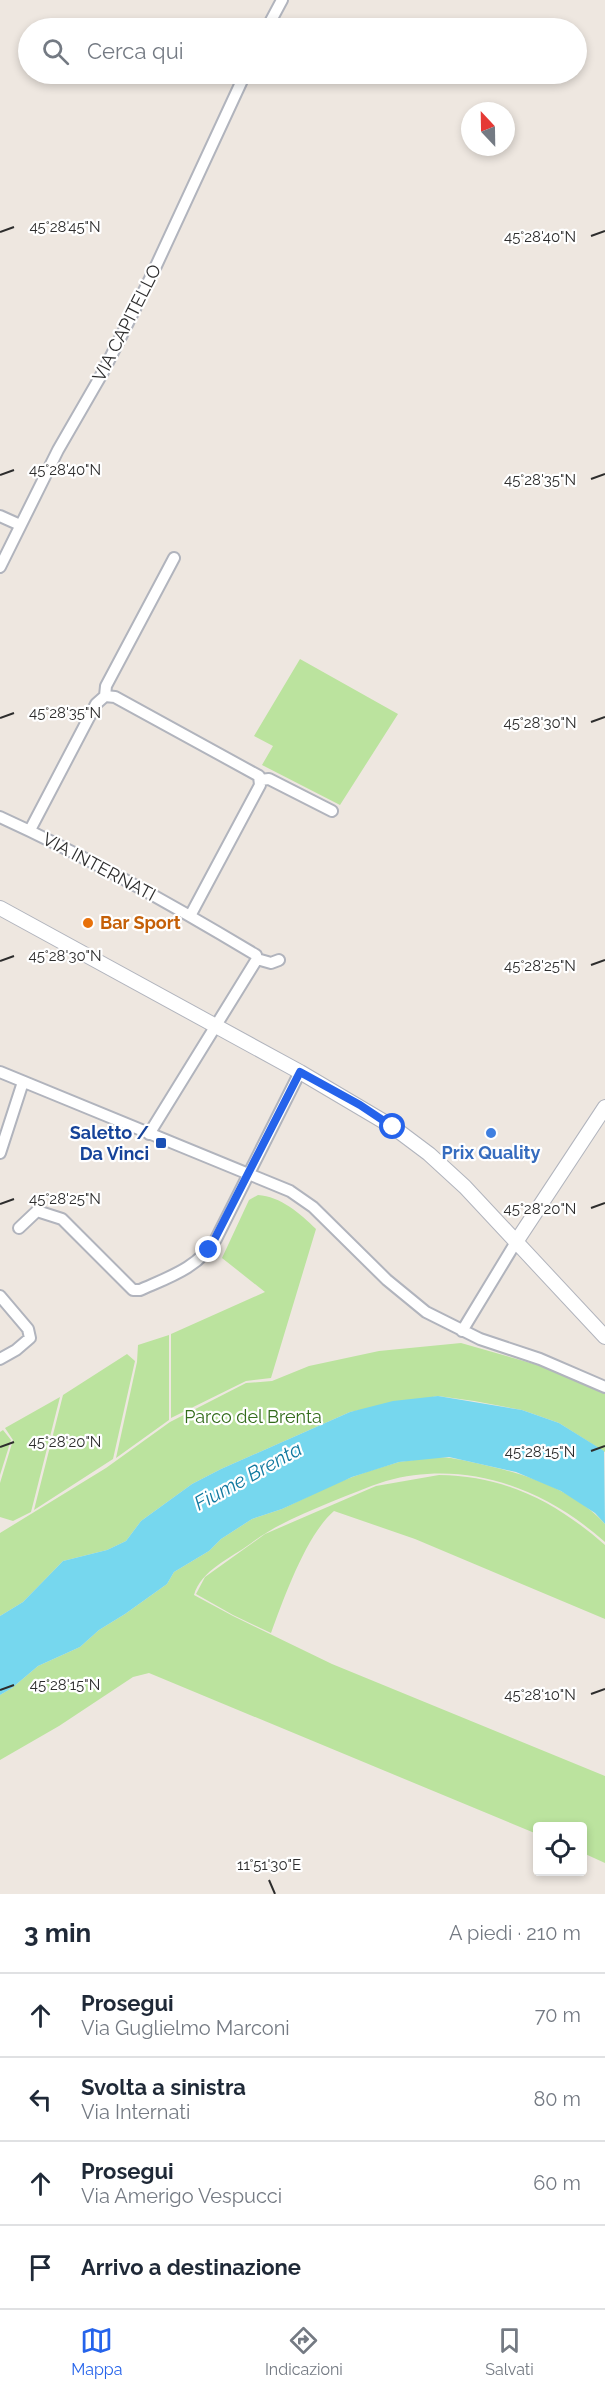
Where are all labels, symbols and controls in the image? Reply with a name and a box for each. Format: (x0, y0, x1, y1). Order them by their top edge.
search box (18, 18, 587, 84)
icon: search (39, 35, 72, 68)
text: Cerca qui (87, 38, 184, 64)
north arrow (461, 102, 515, 156)
text: 45°28'45"N (29, 218, 101, 236)
text: 45°28'40"N (504, 228, 576, 246)
street label: VIA CAPITELLO (88, 261, 165, 385)
text: 45°28'40"N (29, 461, 101, 479)
text: 45°28'35"N (504, 471, 576, 489)
text: 45°28'35"N (29, 704, 101, 722)
text: 45°28'30"N (504, 714, 576, 732)
street label: VIA INTERNATI (39, 828, 159, 905)
place label: Bar Sport (100, 912, 181, 933)
marker: Bar Sport (81, 916, 95, 930)
text: 45°28'30"N (29, 947, 101, 965)
text: 45°28'25"N (504, 957, 576, 975)
route start (379, 1113, 405, 1139)
place label: Saletto / Da Vinci (70, 1122, 149, 1164)
marker: Prix Quality (484, 1126, 498, 1140)
marker: Saletto / Da Vinci (154, 1136, 168, 1150)
place label: Prix Quality (442, 1142, 540, 1163)
text: 45°28'25"N (29, 1190, 101, 1208)
text: 45°28'20"N (504, 1200, 576, 1218)
route end (195, 1236, 221, 1262)
park label: Parco del Brenta (184, 1406, 322, 1427)
text: 45°28'20"N (29, 1433, 101, 1451)
water label: Fiume Brenta (190, 1437, 306, 1515)
text: 45°28'15"N (505, 1443, 575, 1461)
text: 45°28'15"N (30, 1676, 100, 1694)
text: 45°28'10"N (504, 1686, 576, 1704)
map controls (533, 1822, 587, 1876)
button: locate (533, 1822, 587, 1876)
text: 11°51'30"E (237, 1856, 301, 1874)
text: 3 min (24, 1918, 91, 1948)
text: A piedi · 210 m (449, 1921, 581, 1945)
text: Prosegui (81, 1990, 174, 2016)
icon: ahead (24, 1999, 57, 2032)
text: 70 m (535, 2003, 581, 2027)
text: Via Guglielmo Marconi (81, 2016, 290, 2040)
text: Svolta a sinistra (81, 2074, 246, 2100)
icon: left (24, 2083, 57, 2116)
text: 80 m (533, 2087, 581, 2111)
text: Via Internati (81, 2100, 190, 2124)
text: Prosegui (81, 2158, 174, 2184)
icon: ahead (24, 2167, 57, 2200)
text: 60 m (533, 2171, 581, 2195)
text: Via Amerigo Vespucci (81, 2184, 282, 2208)
icon: arrive (24, 2251, 57, 2284)
text: Arrivo a destinazione (81, 2254, 301, 2280)
tab: Mappa (71, 2324, 122, 2379)
tab: Indicazioni (265, 2324, 343, 2379)
tab: Salvati (485, 2324, 534, 2379)

